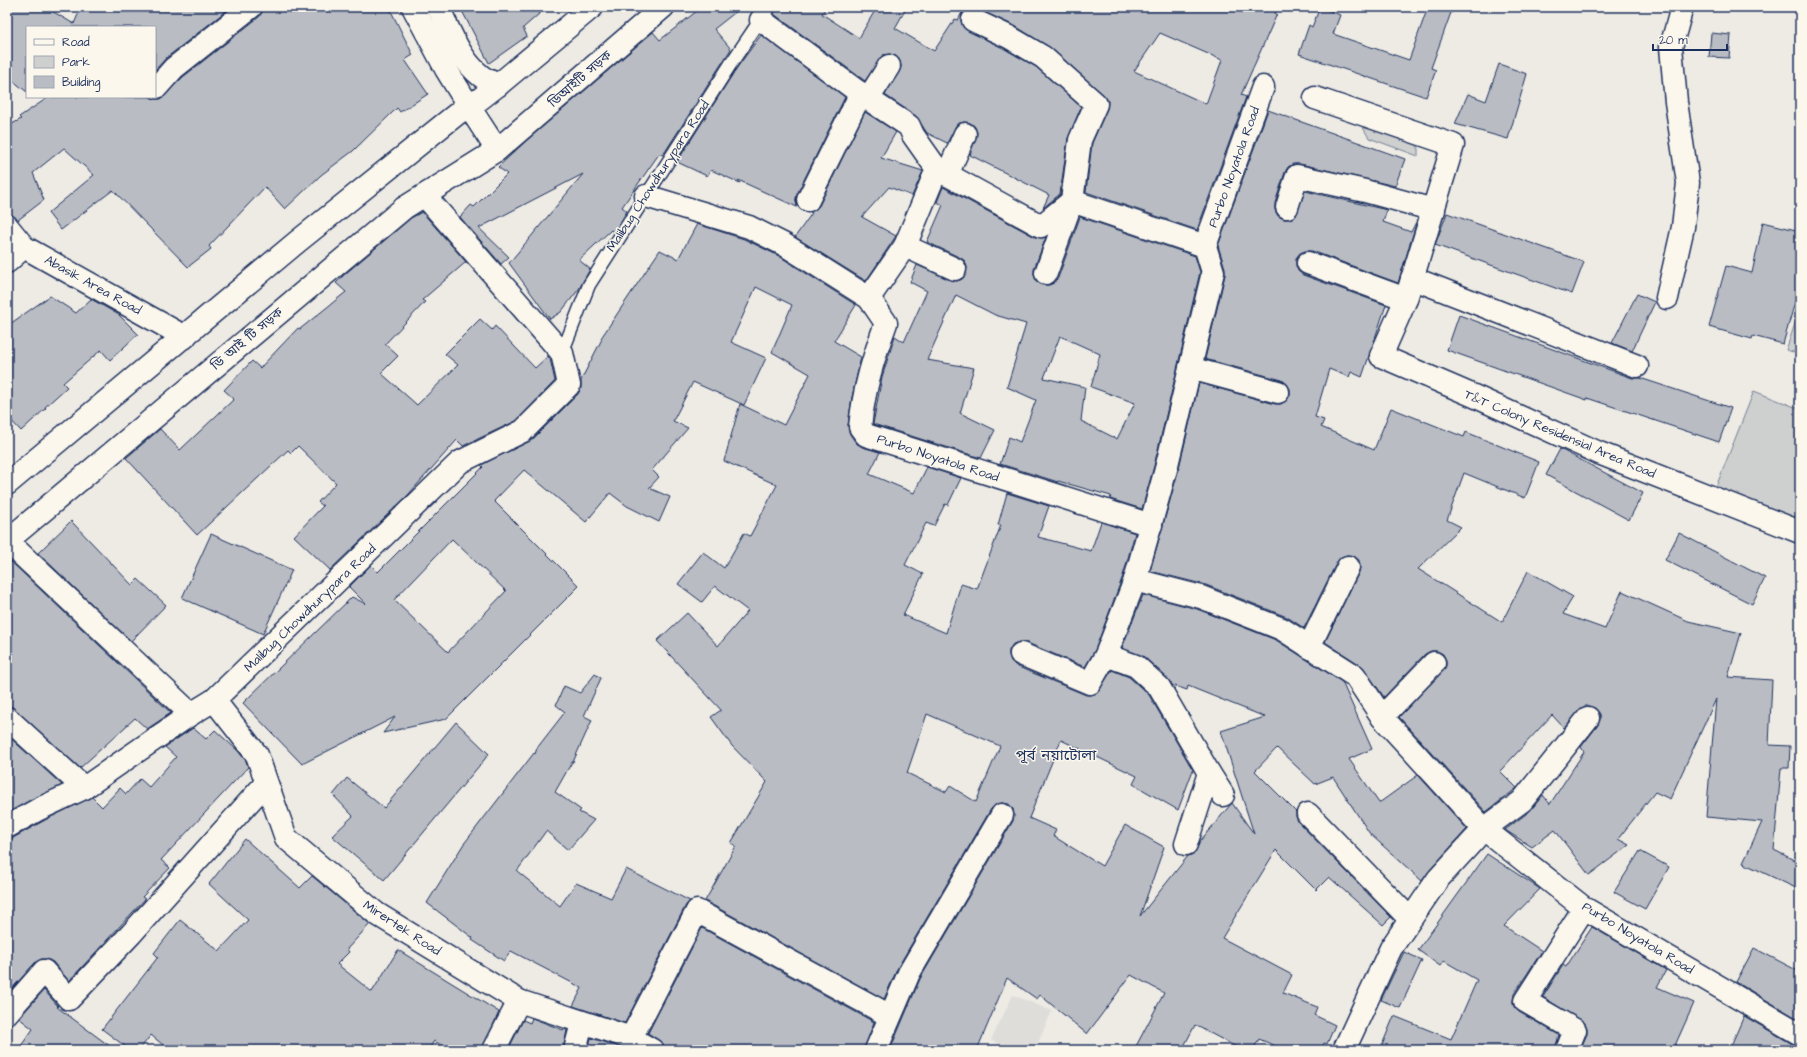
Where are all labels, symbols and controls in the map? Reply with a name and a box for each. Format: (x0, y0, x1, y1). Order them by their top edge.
legend (26, 26, 156, 98)
scale bar (1653, 26, 1727, 52)
text: 20 m (1659, 32, 1688, 49)
text: Road (62, 34, 90, 51)
street label: ডিআইটি সড়ক (544, 46, 616, 112)
text: Park (62, 54, 90, 71)
text: Building (62, 74, 100, 92)
street label: Malibug Chowdhurypara Road (602, 96, 715, 256)
street label: Purbo Noyatola Road (1204, 104, 1265, 230)
street label: Abasik Area Road (41, 251, 145, 319)
street label: ডি আই টি সড়ক (206, 303, 287, 375)
street label: T&T Colony Residensial Area Road (1461, 385, 1659, 484)
street label: Purbo Noyatola Road (874, 430, 1002, 487)
street label: Malibug Chowdhurypara Road (240, 540, 381, 677)
district label: পূর্ব নয়াটোলা (1016, 745, 1097, 766)
street label: Mirertek Road (360, 896, 445, 960)
street label: Purbo Noyatola Road (1578, 897, 1698, 980)

